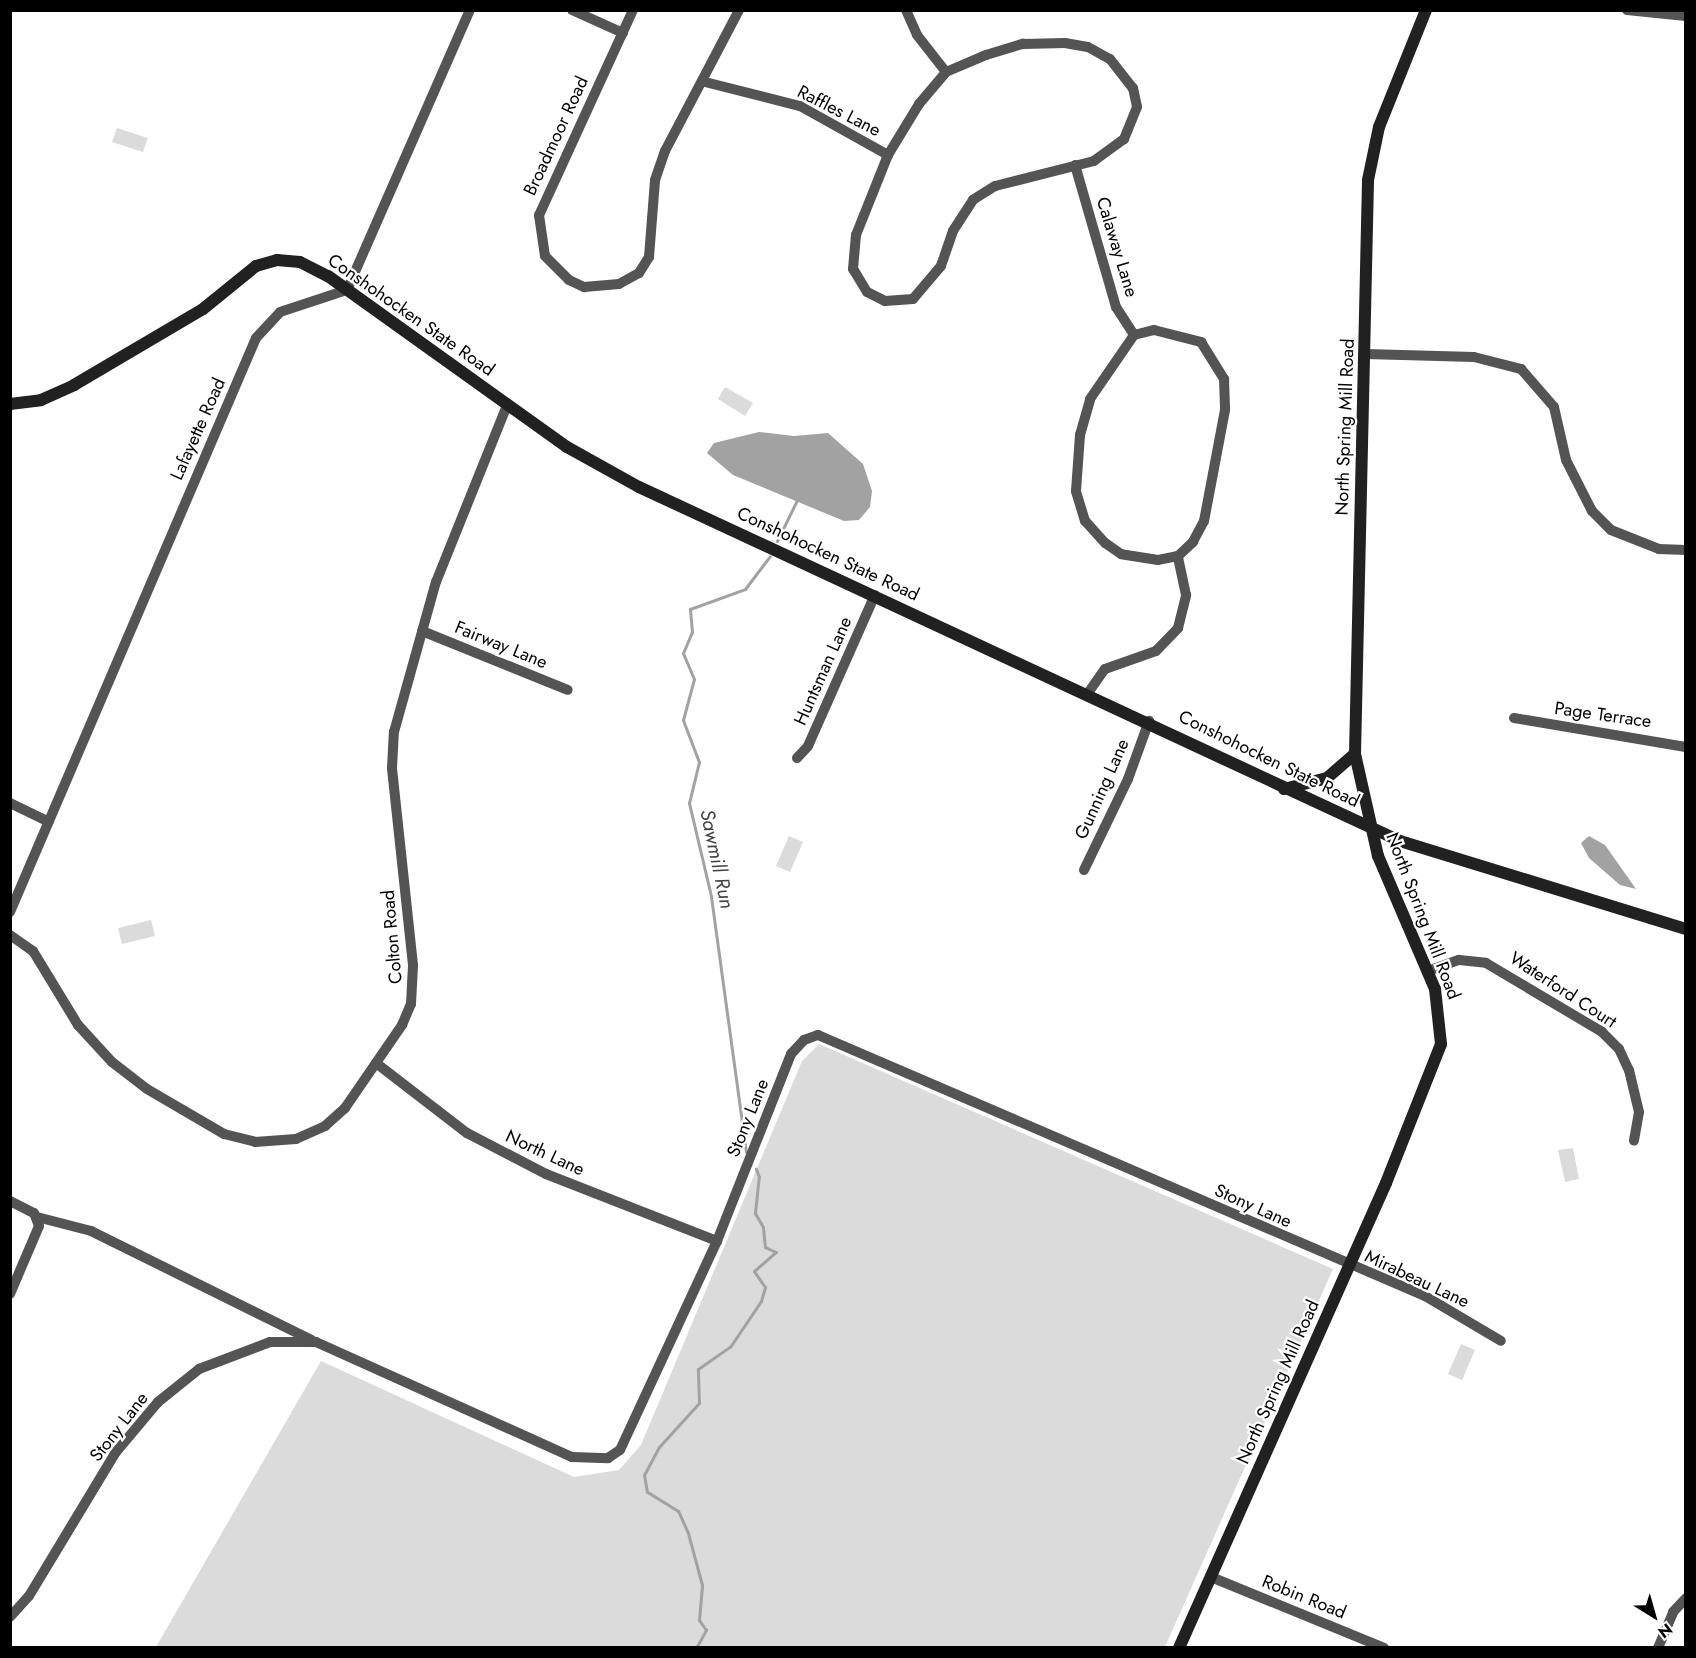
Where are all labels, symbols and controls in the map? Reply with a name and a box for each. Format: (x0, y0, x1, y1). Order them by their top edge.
street label: Broadmoor Road (519, 73, 593, 199)
street label: Raffles Lane (794, 81, 884, 141)
street label: Calaway Lane (1092, 194, 1142, 300)
street label: Conshohocken State Road (324, 249, 498, 381)
street label: North Spring Mill Road (1331, 338, 1359, 516)
street label: Lafayette Road (166, 375, 230, 483)
street label: Conshohocken State Road (734, 502, 922, 606)
street label: Huntsman Lane (789, 613, 857, 729)
street label: Fairway Lane (451, 617, 551, 673)
street label: Page Terrace (1553, 698, 1653, 732)
street label: Conshohocken State Road (1175, 706, 1363, 812)
street label: Gunning Lane (1070, 735, 1134, 843)
water label: Sawmill Run (695, 807, 739, 911)
street label: North Spring Mill Road (1381, 830, 1465, 1002)
street label: Colton Road (377, 889, 407, 985)
street label: Waterford Court (1505, 947, 1621, 1033)
street label: Stony Lane (723, 1076, 773, 1160)
street label: North Lane (502, 1125, 588, 1181)
street label: Stony Lane (1211, 1179, 1295, 1233)
street label: Mirabeau Lane (1361, 1245, 1473, 1313)
street label: North Spring Mill Road (1232, 1297, 1324, 1467)
street label: Stony Lane (85, 1388, 153, 1466)
street label: Robin Road (1259, 1570, 1349, 1624)
north arrow (1624, 1586, 1684, 1646)
text: N (1653, 1618, 1677, 1644)

